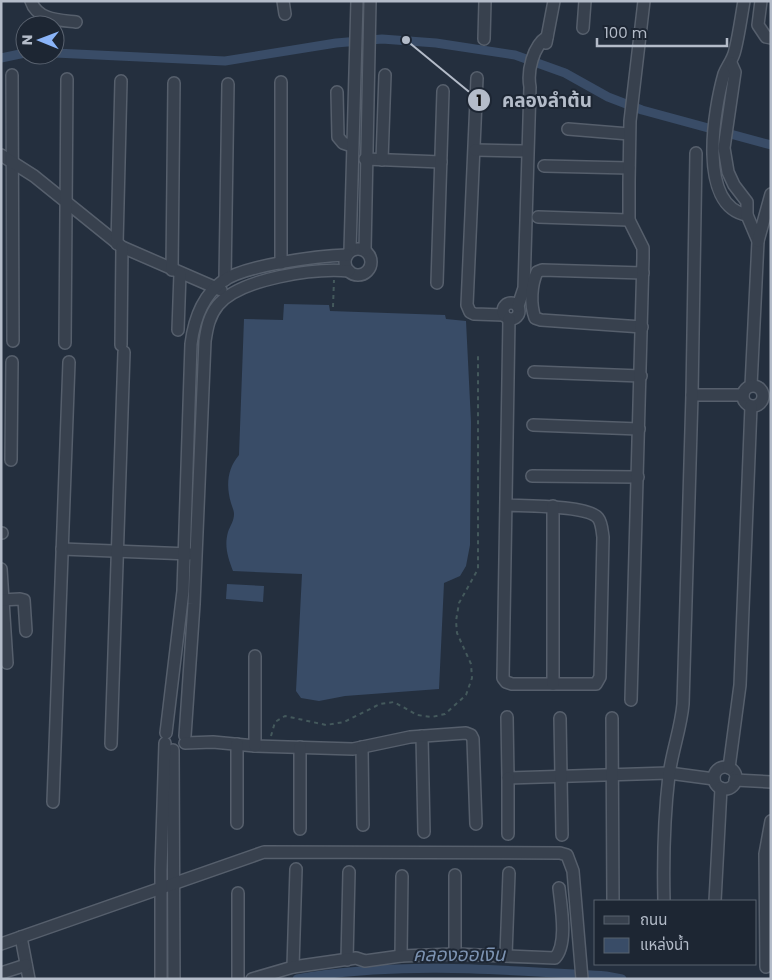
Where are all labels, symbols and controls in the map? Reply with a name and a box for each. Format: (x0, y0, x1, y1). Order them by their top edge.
north arrow (15, 15, 65, 65)
scale bar (597, 15, 727, 47)
text: 100 m (604, 22, 647, 43)
text: N (17, 34, 37, 45)
callout: คลองลำต้น (467, 83, 602, 117)
text: คลองลำต้น (502, 87, 592, 114)
text: 1 (476, 90, 482, 111)
legend (594, 900, 757, 965)
text: ถนน (640, 909, 667, 930)
text: แหล่งน้ำ (640, 934, 689, 955)
water label: คลองออเงิน (413, 941, 506, 968)

